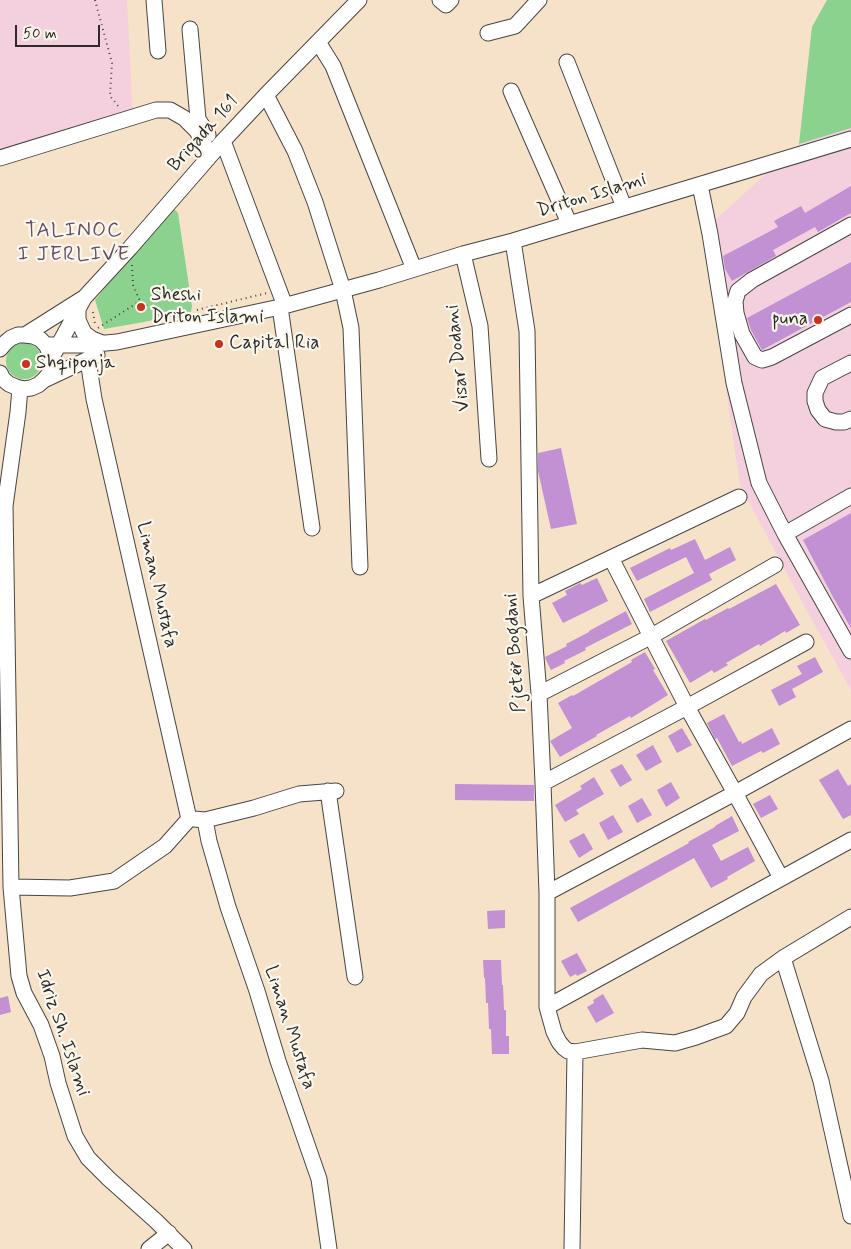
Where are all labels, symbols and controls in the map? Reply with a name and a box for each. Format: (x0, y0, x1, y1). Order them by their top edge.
scale bar (18, 15, 102, 47)
text: 50 m (23, 24, 57, 44)
street label: Brigada 161 (164, 91, 244, 177)
street label: Driton Islami (535, 169, 649, 223)
district label: TALINOC I JERLIVE (17, 219, 131, 269)
place label: Sheshi Driton Islami (151, 285, 264, 329)
marker: Sheshi Driton Islami (135, 301, 147, 313)
street label: Visar Dodani (442, 303, 476, 413)
place label: puna (772, 309, 808, 331)
marker: puna (812, 314, 824, 326)
place label: Capital Ria (229, 333, 320, 355)
marker: Capital Ria (213, 338, 225, 350)
place label: Shqiponja (36, 353, 115, 375)
marker: Shqiponja (20, 358, 32, 370)
street label: Liman Mustafa (130, 520, 182, 650)
street label: Pjetër Bogdani (500, 593, 532, 713)
street label: Liman Mustafa (258, 963, 320, 1093)
street label: Idriz Sh. Islami (30, 967, 94, 1099)

